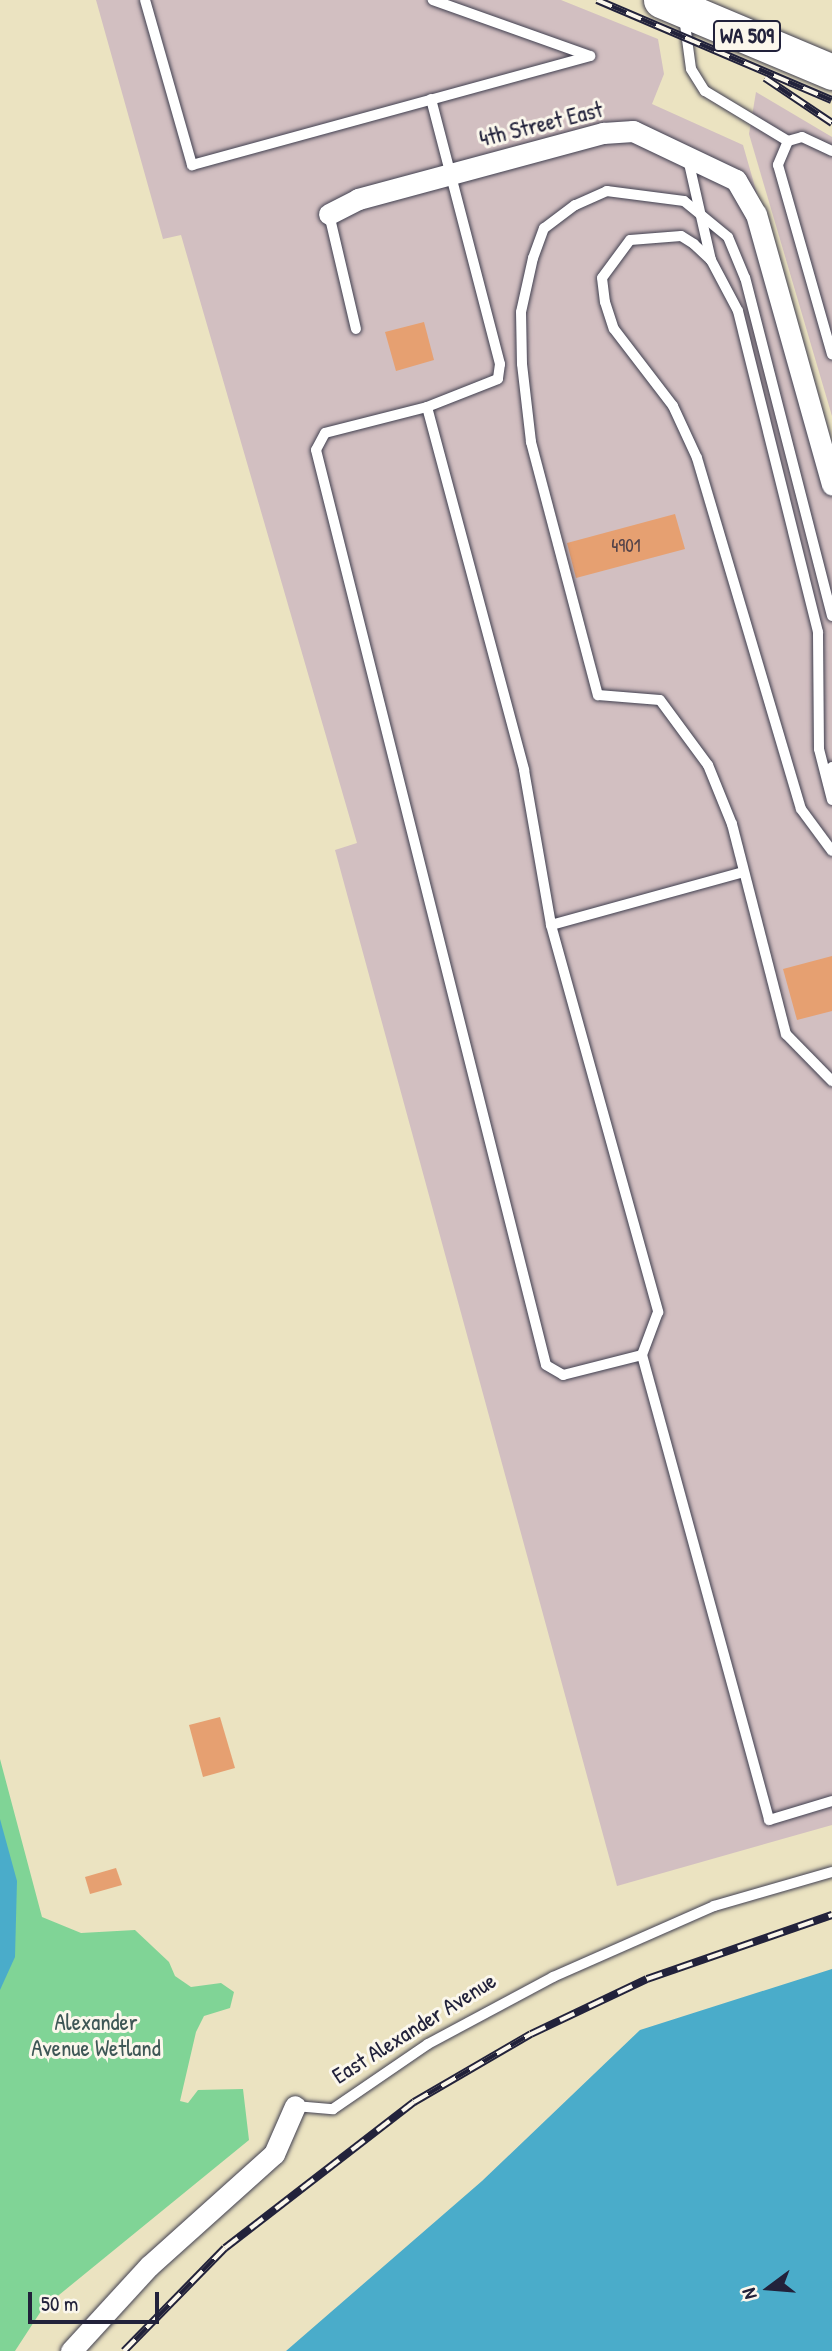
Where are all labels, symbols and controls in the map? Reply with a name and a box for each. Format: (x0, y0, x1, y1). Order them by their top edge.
road number: WA 509 (712, 19, 782, 54)
street label: 4th Street East (476, 95, 606, 153)
house number: 4901 (611, 535, 641, 557)
street label: East Alexander Avenue (327, 1966, 501, 2090)
park label: Alexander Avenue Wetland (31, 2008, 161, 2062)
north arrow (734, 2253, 804, 2323)
scale bar (32, 2278, 163, 2322)
text: N (735, 2285, 763, 2302)
text: 50 m (41, 2289, 78, 2318)

